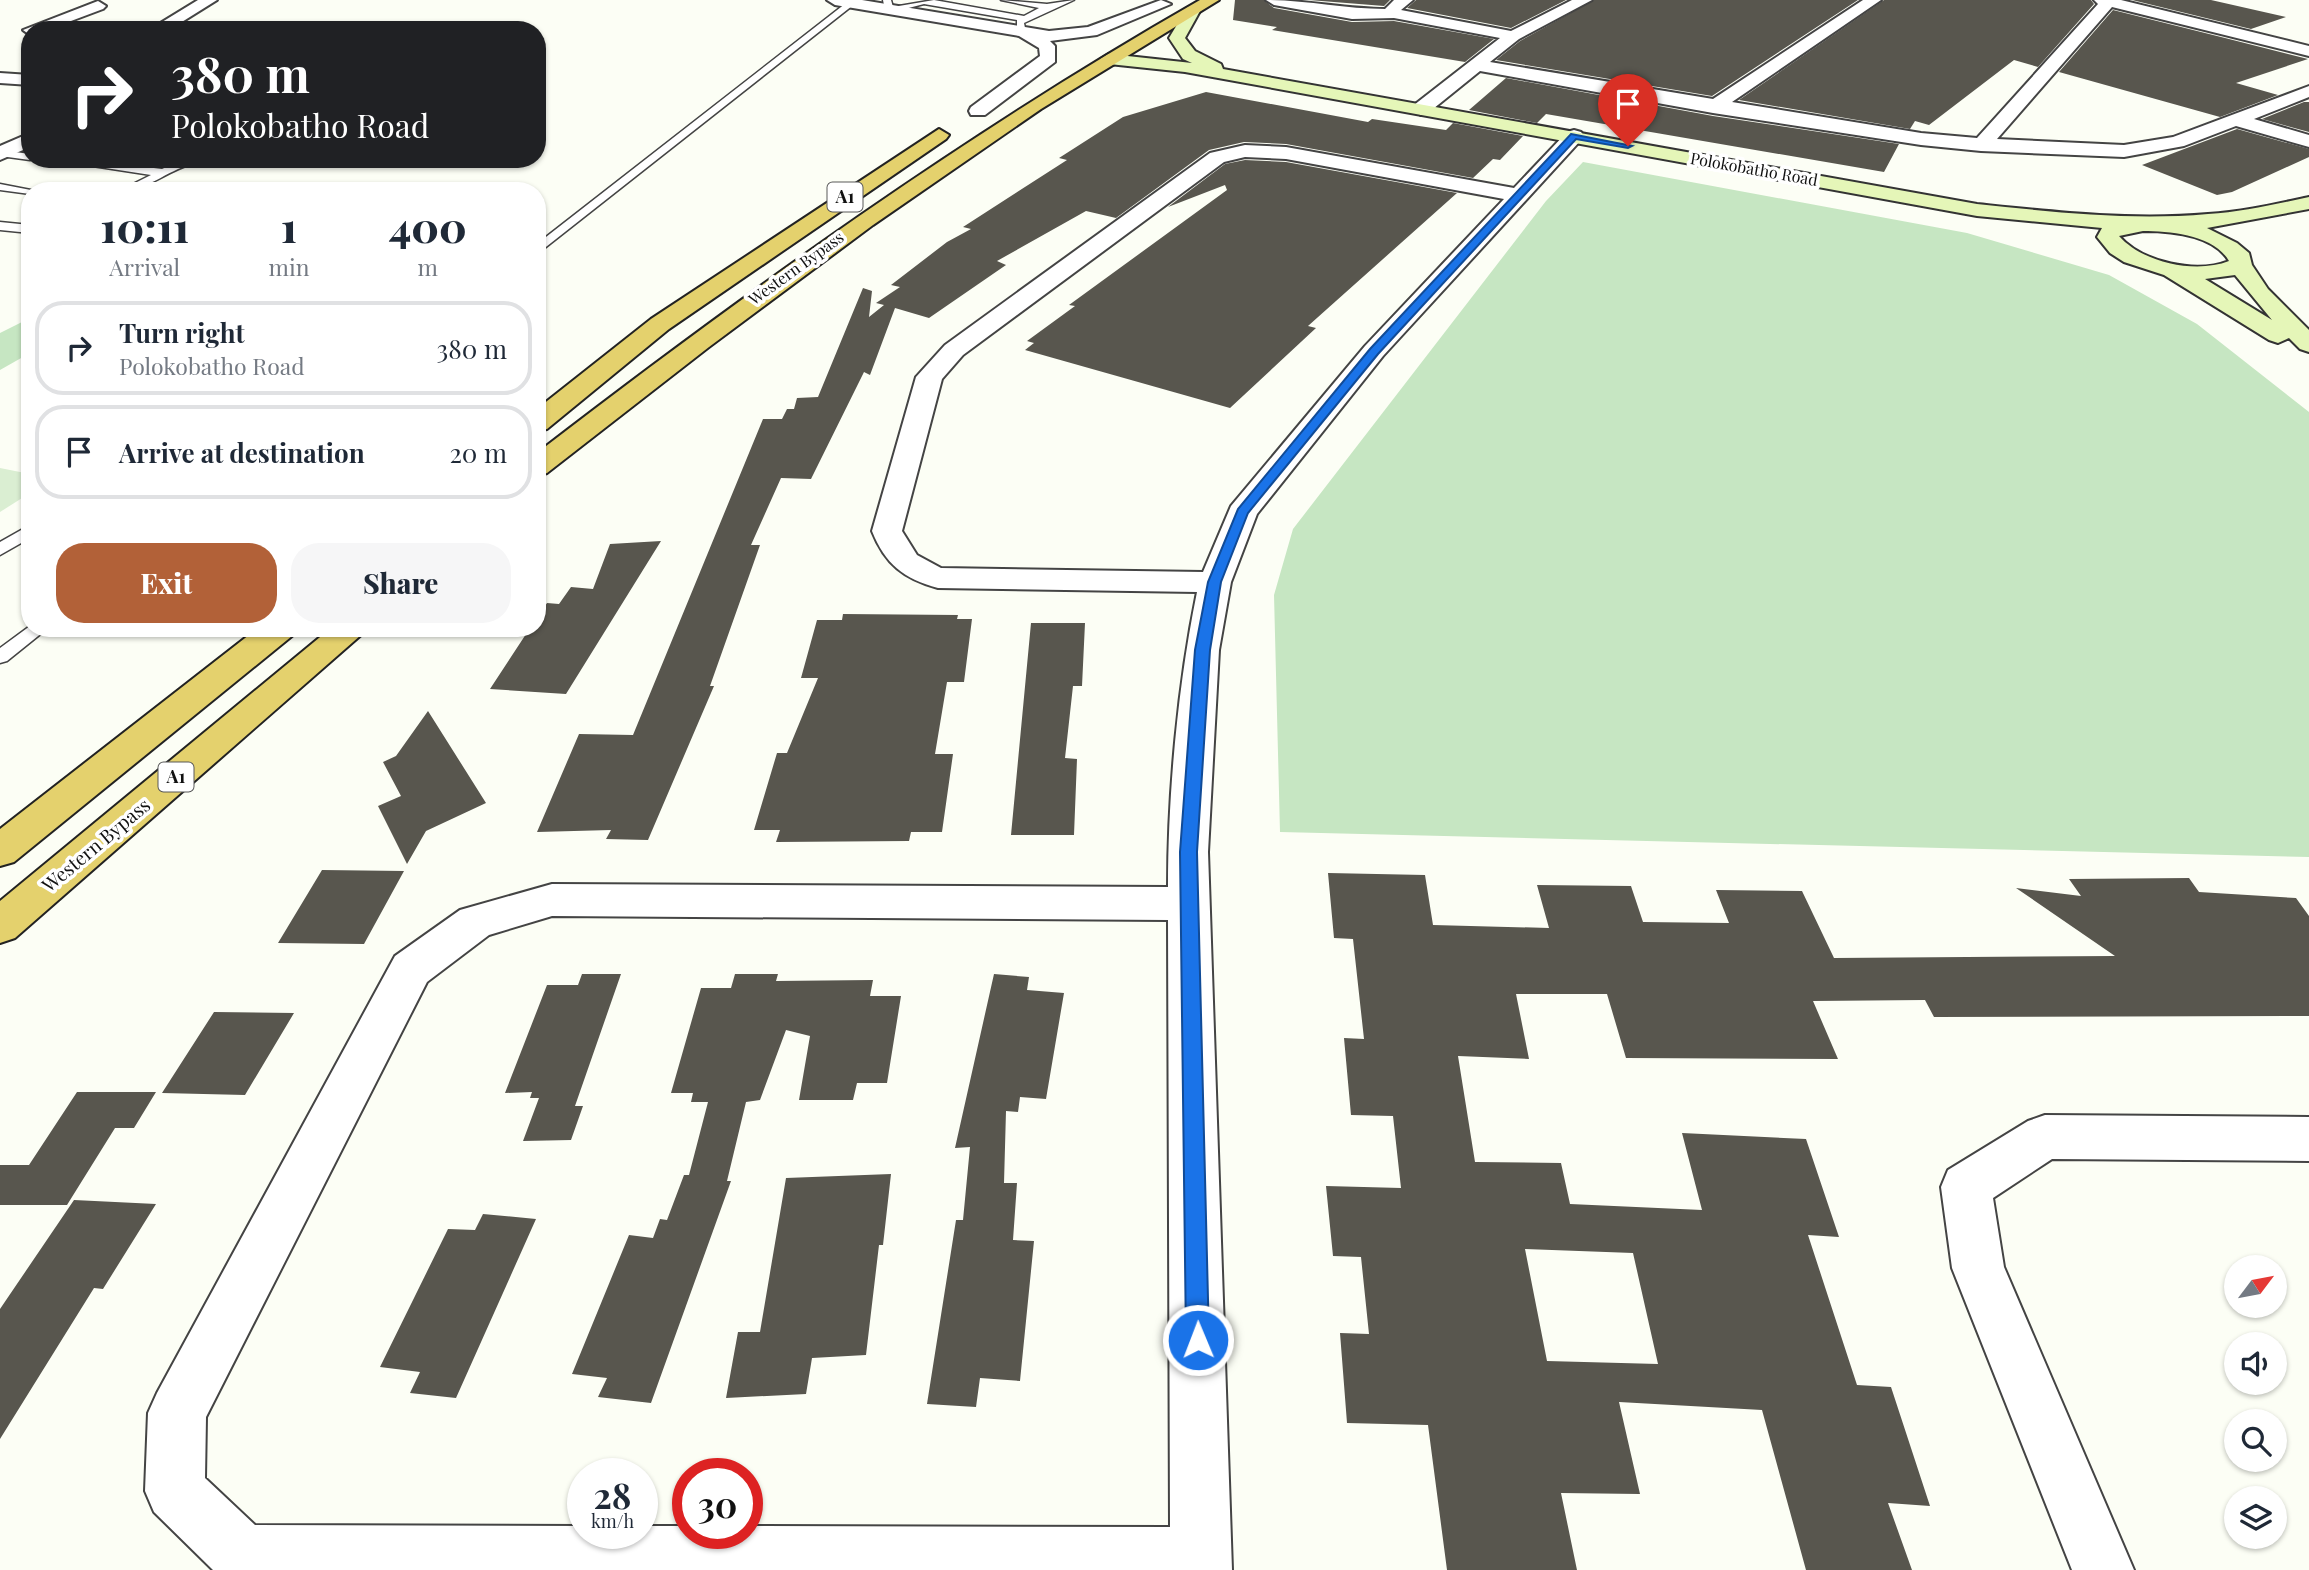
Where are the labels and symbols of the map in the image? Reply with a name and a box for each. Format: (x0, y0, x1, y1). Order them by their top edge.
pin (1598, 74, 1658, 146)
street label: Polokobatho Road (1689, 147, 1819, 190)
road number: A1 (828, 182, 862, 212)
street label: Western Bypass (743, 226, 847, 310)
road number: A1 (158, 762, 194, 792)
street label: Western Bypass (35, 791, 155, 898)
north arrow (2224, 1255, 2287, 1318)
position arrow (1161, 1303, 1235, 1377)
speed limit sign: 30 (672, 1458, 763, 1549)

